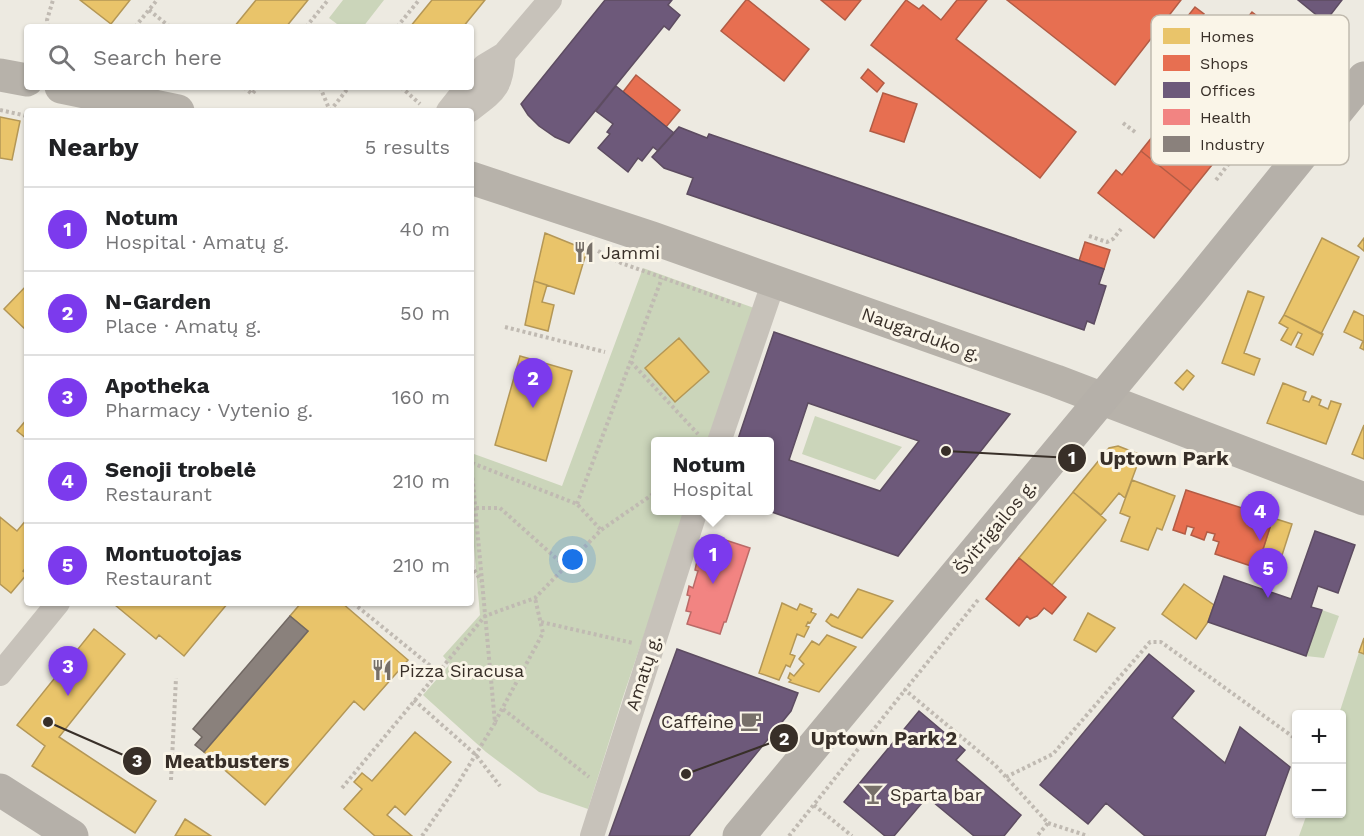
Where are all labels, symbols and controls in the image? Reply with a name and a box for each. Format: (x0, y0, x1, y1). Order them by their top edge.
legend (1151, 15, 1349, 165)
search box (24, 24, 474, 90)
text: Homes (1200, 27, 1254, 46)
icon: search (45, 41, 78, 74)
text: Search here (93, 45, 222, 70)
text: Shops (1200, 54, 1248, 73)
text: Offices (1200, 81, 1255, 100)
text: Health (1200, 108, 1251, 127)
text: Nearby (48, 132, 139, 162)
text: 5 results (365, 135, 450, 159)
text: Industry (1200, 135, 1265, 154)
text: Notum (105, 205, 178, 230)
text: 1 (63, 217, 72, 241)
text: 40 m (399, 217, 450, 241)
text: Hospital · Amatų g. (105, 230, 289, 254)
restaurant icon: Jammi (572, 240, 596, 264)
place label: Jammi (601, 242, 660, 263)
text: N-Garden (105, 289, 211, 314)
text: 2 (62, 301, 73, 325)
text: 50 m (400, 301, 450, 325)
street label: Naugarduko g. (859, 303, 983, 365)
text: Place · Amatų g. (105, 314, 261, 338)
pin: 2 (514, 358, 552, 408)
text: Apotheka (105, 373, 209, 398)
text: 3 (62, 385, 73, 409)
text: 160 m (392, 385, 450, 409)
text: Pharmacy · Vytenio g. (105, 398, 313, 422)
popup (651, 437, 774, 515)
callout: Uptown Park (1057, 439, 1240, 477)
text: Uptown Park (1099, 446, 1229, 470)
text: 1 (1068, 447, 1076, 468)
text: Notum (672, 452, 745, 477)
text: Senoji trobelė (105, 457, 256, 482)
text: 4 (61, 469, 74, 493)
text: 210 m (392, 469, 450, 493)
street label: Švitrigailos g. (950, 476, 1040, 578)
text: Hospital (672, 477, 753, 501)
text: Restaurant (105, 482, 212, 506)
pin: 4 (1240, 492, 1280, 541)
pin: 1 (694, 534, 732, 584)
text: Montuotojas (105, 541, 242, 566)
your location (558, 545, 587, 574)
pin: 5 (1248, 548, 1288, 598)
text: 5 (62, 553, 73, 577)
text: 210 m (392, 553, 450, 577)
text: Restaurant (105, 566, 212, 590)
street label: Amatų g. (621, 633, 665, 713)
pin: 3 (48, 646, 88, 696)
restaurant icon: Pizza Siracusa (370, 658, 394, 682)
place label: Pizza Siracusa (399, 660, 524, 681)
cafe icon: Caffeine (739, 709, 763, 733)
map controls (1292, 710, 1346, 818)
button: + (1292, 710, 1346, 764)
place label: Caffeine (661, 711, 734, 732)
callout: Uptown Park 2 (769, 719, 970, 757)
text: Uptown Park 2 (811, 726, 957, 750)
text: 2 (779, 728, 789, 749)
callout: Meatbusters (122, 742, 301, 780)
text: Meatbusters (165, 749, 290, 773)
text: 3 (132, 750, 142, 771)
button: − (1292, 764, 1346, 818)
bar icon: Sparta bar (861, 782, 885, 806)
place label: Sparta bar (890, 784, 982, 805)

